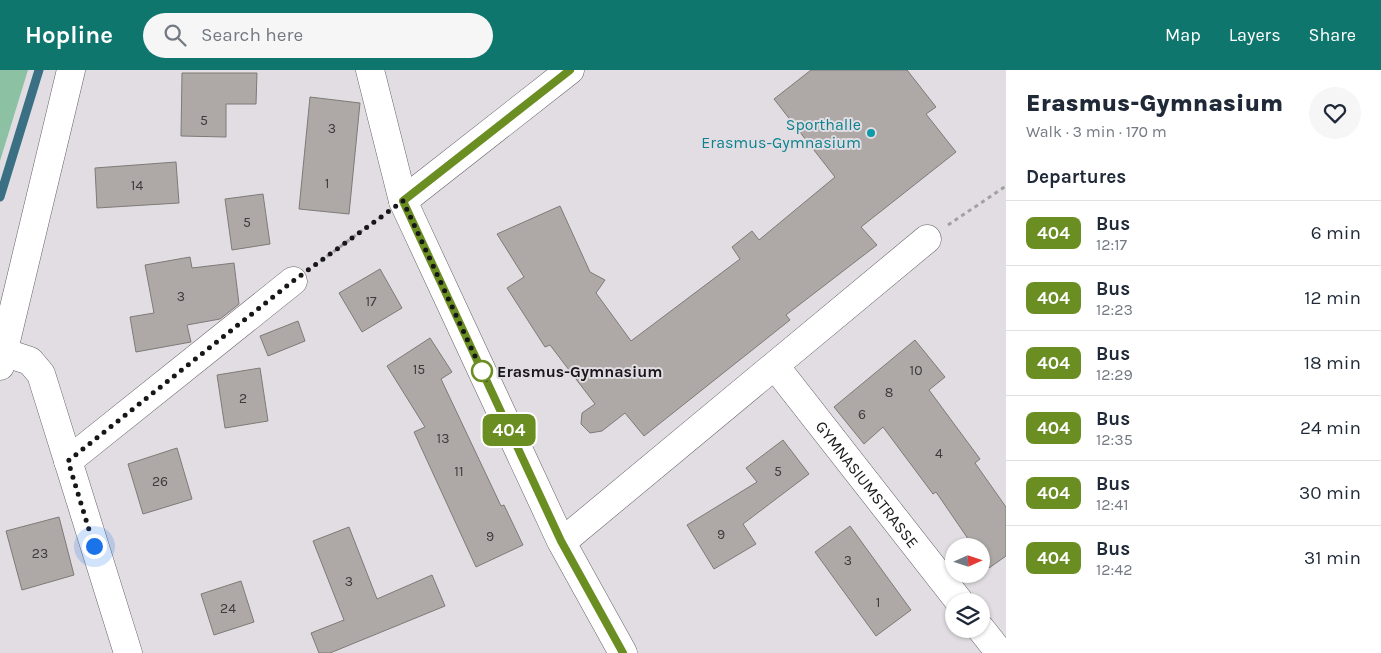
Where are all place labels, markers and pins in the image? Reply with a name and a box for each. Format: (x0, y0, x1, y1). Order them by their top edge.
place label: Sporthalle Erasmus-Gymnasium (701, 115, 861, 152)
marker: Sporthalle Erasmus-Gymnasium (865, 127, 877, 139)
marker: Erasmus-Gymnasium (471, 360, 493, 382)
place label: Erasmus-Gymnasium (497, 362, 662, 381)

